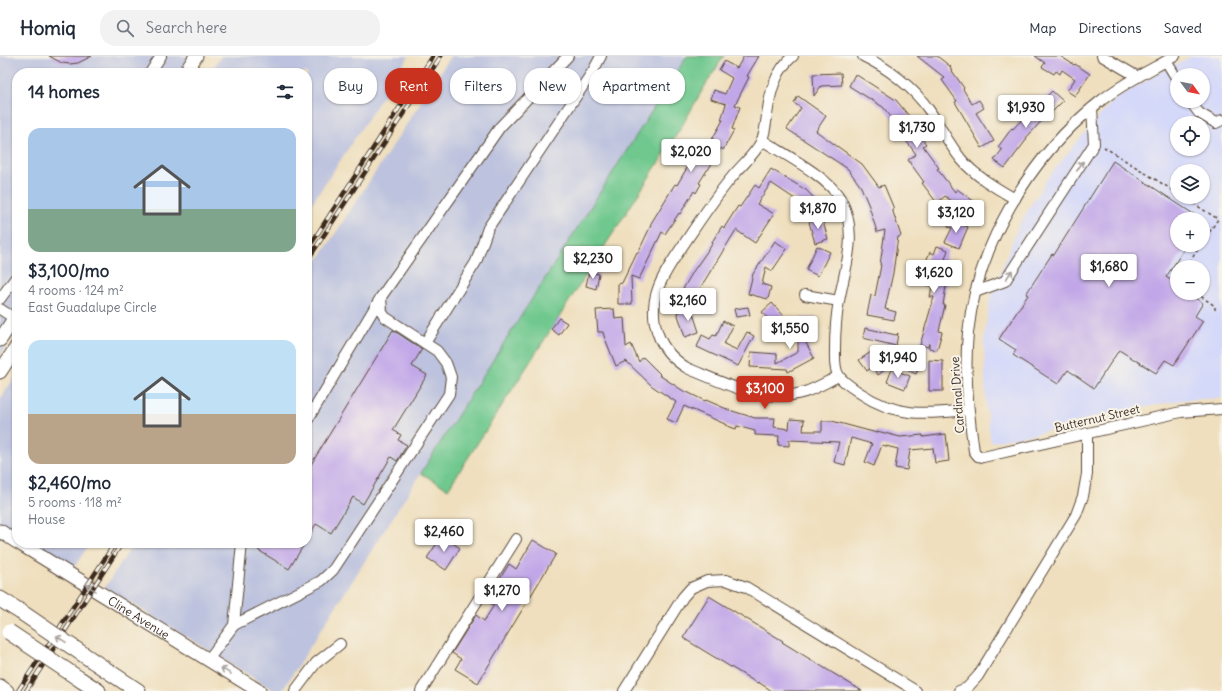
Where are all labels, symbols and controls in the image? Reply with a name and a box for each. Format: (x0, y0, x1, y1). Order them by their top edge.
search box (100, 10, 380, 46)
text: Homiq (20, 16, 76, 40)
icon: search (114, 17, 136, 39)
text: Search here (146, 18, 227, 37)
text: Map (1029, 19, 1056, 37)
text: Directions (1078, 19, 1142, 37)
text: Saved (1164, 19, 1202, 37)
chip: Buy (324, 68, 377, 104)
chip: Rent (385, 68, 442, 104)
chip: Filters (450, 68, 516, 104)
chip: New (524, 68, 581, 104)
chip: Apartment (589, 68, 685, 104)
north arrow (1170, 68, 1210, 108)
map controls (1170, 68, 1210, 300)
text: 14 homes (28, 81, 100, 103)
icon: filters (274, 81, 296, 103)
pin: $1,930 (993, 95, 1059, 129)
text: $1,930 (1007, 99, 1045, 116)
pin: $1,730 (884, 115, 950, 149)
button: locate (1170, 116, 1210, 156)
text: $1,730 (898, 119, 936, 136)
pin: $2,020 (658, 139, 724, 173)
text: $2,020 (670, 143, 712, 160)
icon: home (126, 154, 198, 226)
one-way arrow (1076, 161, 1084, 172)
button: layers (1170, 164, 1210, 204)
pin: $1,870 (785, 196, 851, 230)
text: $1,870 (799, 200, 837, 217)
pin: $3,120 (923, 200, 989, 234)
text: $3,120 (937, 204, 975, 221)
button: + (1170, 212, 1210, 252)
pin: $2,230 (560, 246, 626, 280)
text: $2,230 (573, 250, 613, 267)
pin: $1,680 (1076, 254, 1142, 288)
text: $1,680 (1090, 258, 1128, 275)
text: $3,100/mo (28, 260, 109, 282)
pin: $1,620 (901, 260, 967, 294)
button: − (1170, 260, 1210, 300)
text: $1,620 (915, 264, 953, 281)
one-way arrow (1005, 270, 1013, 281)
text: 4 rooms · 124 m² (28, 282, 124, 299)
pin: $2,160 (655, 288, 721, 322)
text: $2,160 (669, 292, 707, 309)
text: East Guadalupe Circle (28, 299, 157, 316)
pin: $1,550 (757, 316, 823, 350)
text: $1,550 (771, 320, 809, 337)
pin: $1,940 (865, 345, 931, 379)
text: $1,940 (879, 349, 917, 366)
street label: Cardinal Drive (947, 356, 967, 434)
icon: home (126, 366, 198, 438)
pin: $3,100 (732, 376, 798, 410)
text: $3,100 (745, 380, 785, 397)
street label: Butternut Street (1053, 401, 1141, 435)
text: $2,460/mo (28, 472, 111, 494)
text: 5 rooms · 118 m² (28, 494, 122, 511)
text: House (28, 511, 65, 528)
pin: $2,460 (411, 519, 477, 553)
text: $2,460 (424, 523, 464, 540)
pin: $1,270 (469, 578, 535, 612)
text: $1,270 (484, 582, 520, 599)
one-way arrow (86, 584, 97, 592)
street label: Cline Avenue (105, 592, 173, 642)
one-way arrow (56, 635, 67, 643)
one-way arrow (220, 666, 232, 674)

